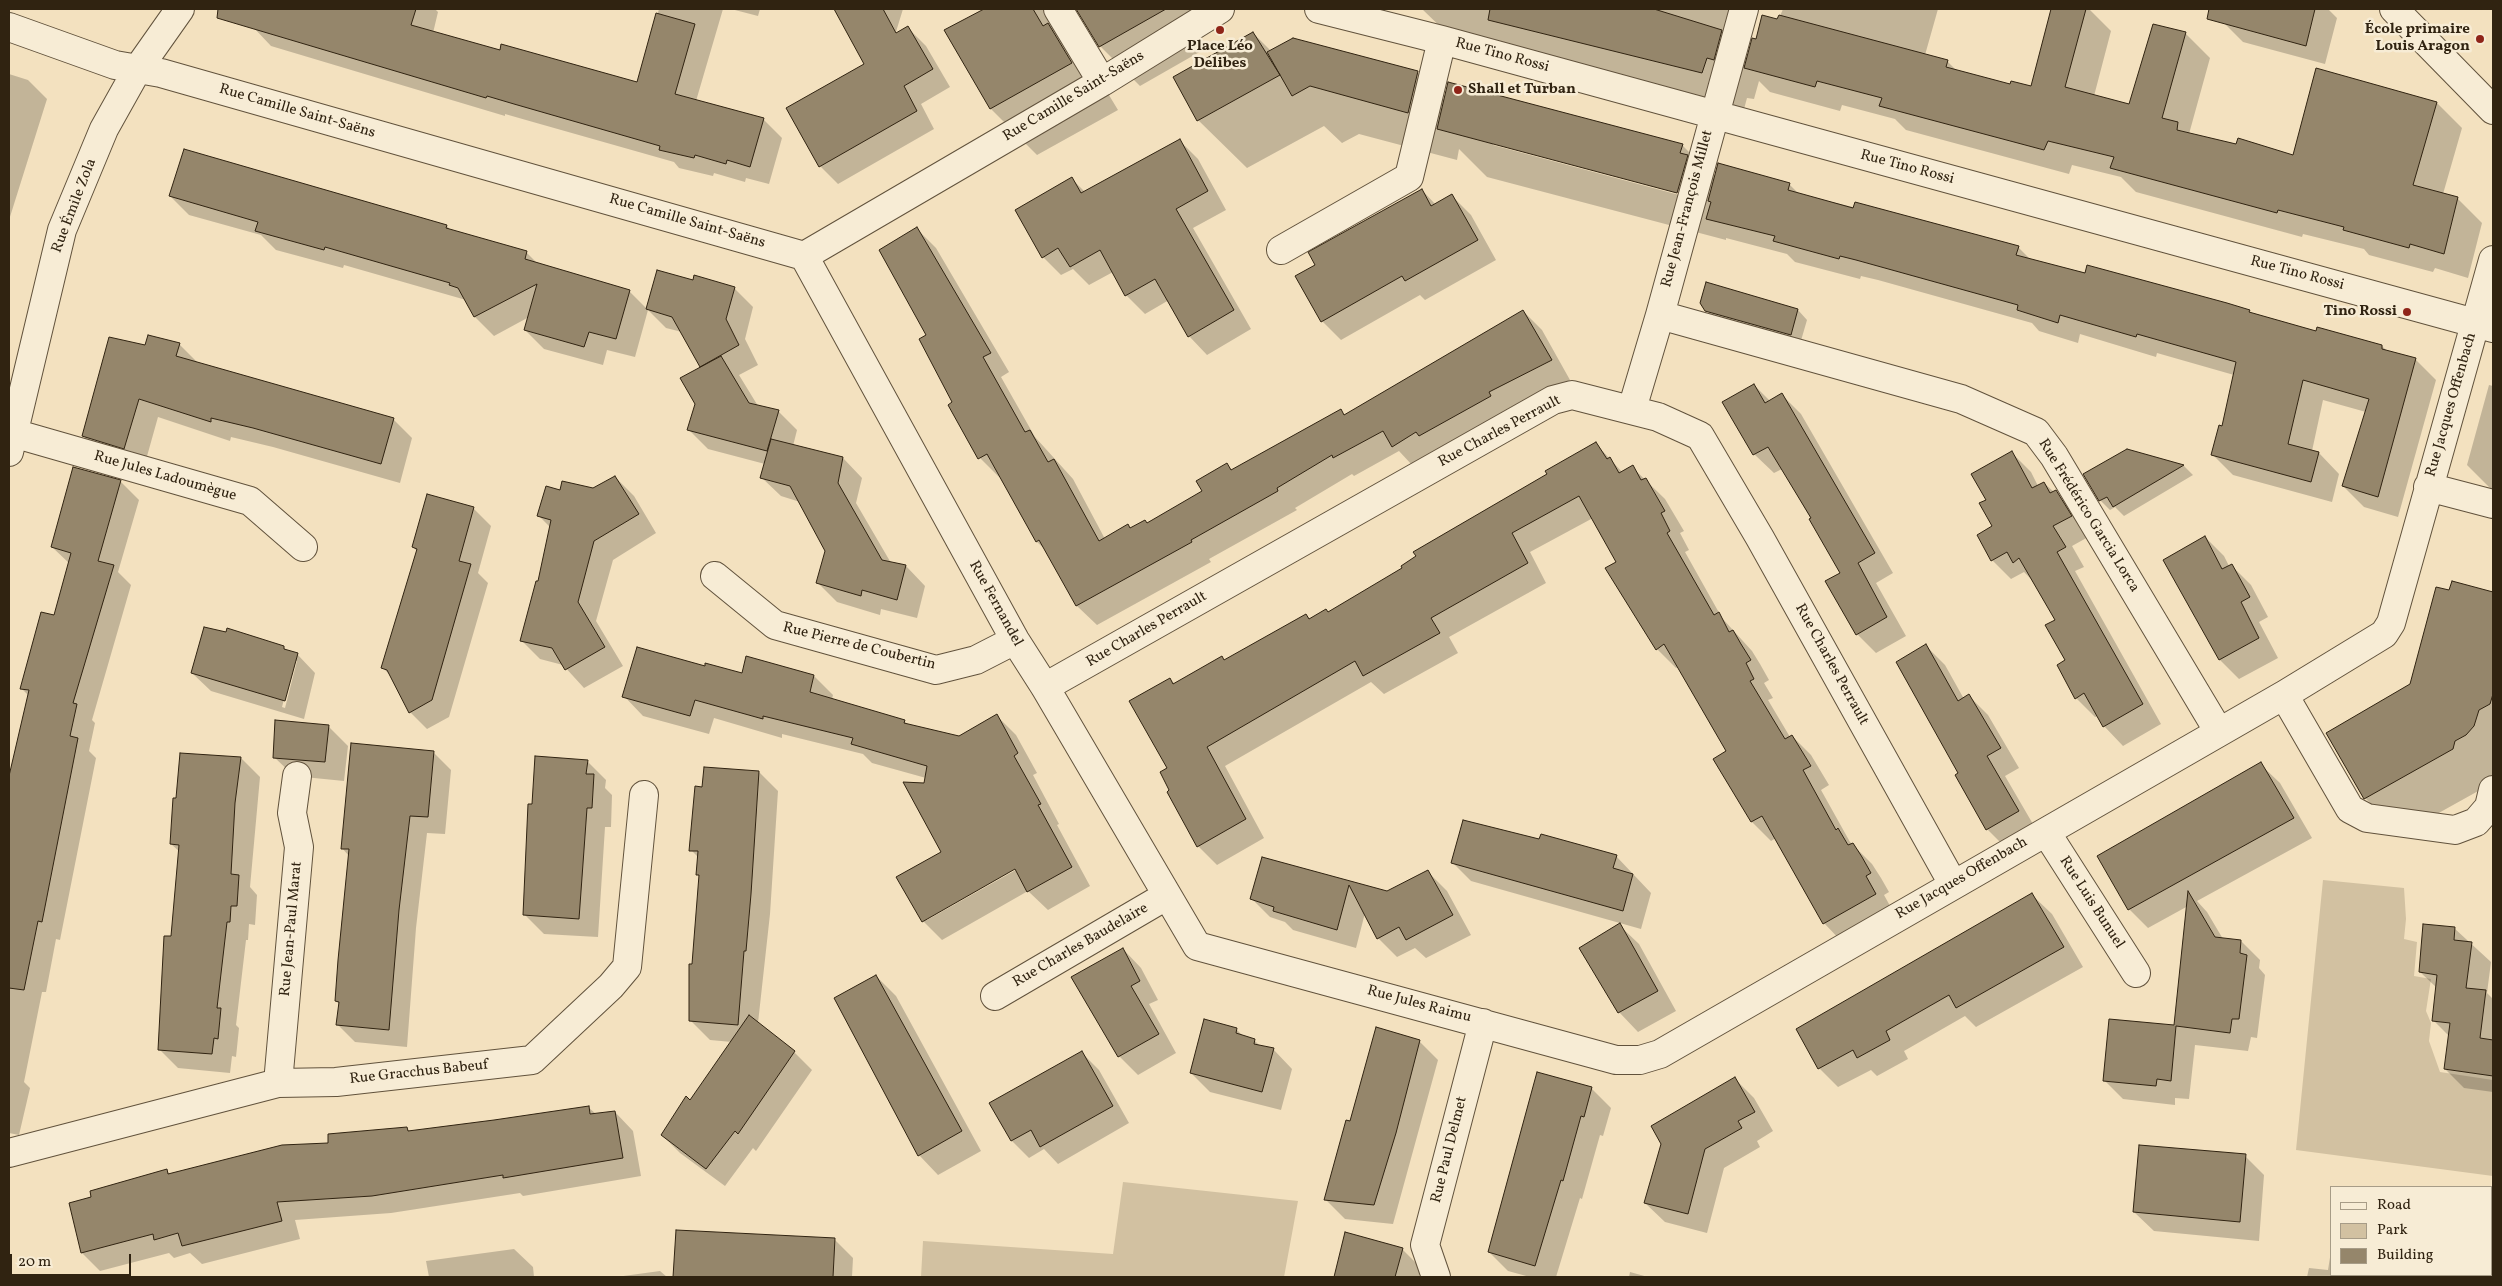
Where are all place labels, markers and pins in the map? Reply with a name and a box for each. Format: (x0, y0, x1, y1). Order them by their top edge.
place label: École primaire Louis Aragon (2365, 21, 2470, 56)
marker: Place Léo Delibes (1214, 24, 1226, 36)
marker: École primaire Louis Aragon (2474, 33, 2486, 45)
place label: Place Léo Delibes (1187, 38, 1253, 73)
place label: Shall et Turban (1468, 81, 1576, 99)
marker: Shall et Turban (1452, 84, 1464, 96)
place label: Tino Rossi (2324, 303, 2397, 321)
marker: Tino Rossi (2401, 306, 2413, 318)

